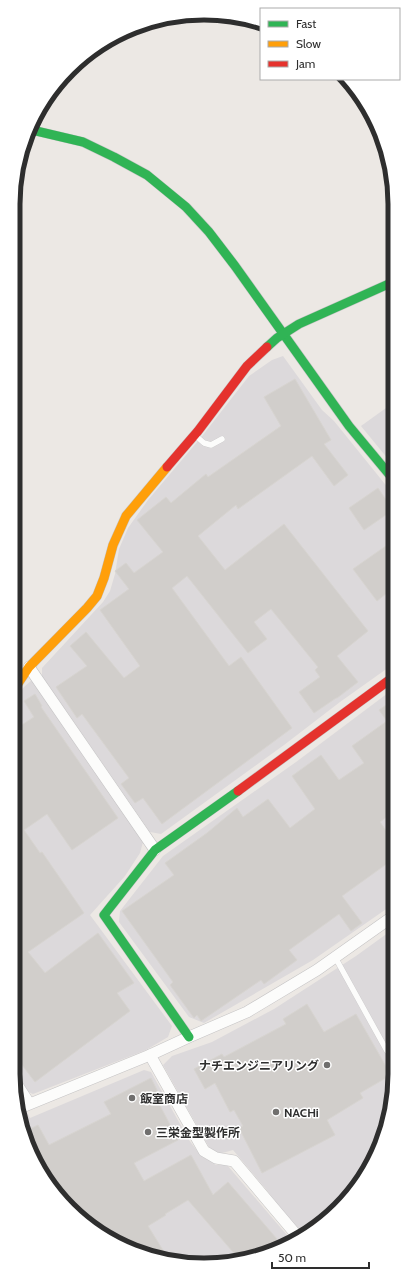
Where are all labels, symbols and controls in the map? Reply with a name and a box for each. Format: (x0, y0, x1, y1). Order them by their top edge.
legend (260, 8, 400, 80)
text: Fast (296, 16, 316, 31)
text: Slow (296, 36, 321, 51)
text: Jam (295, 56, 315, 71)
place label: ナチエンジニアリング (199, 1058, 319, 1073)
marker: ナチエンジニアリング (322, 1060, 332, 1070)
place label: 飯室商店 (140, 1091, 188, 1106)
marker: 飯室商店 (127, 1093, 137, 1103)
place label: NACHi (284, 1105, 319, 1120)
marker: NACHi (271, 1107, 281, 1117)
place label: 三栄金型製作所 (156, 1125, 240, 1140)
marker: 三栄金型製作所 (143, 1127, 153, 1137)
scale bar (272, 1244, 369, 1270)
text: 50 m (278, 1250, 306, 1265)

